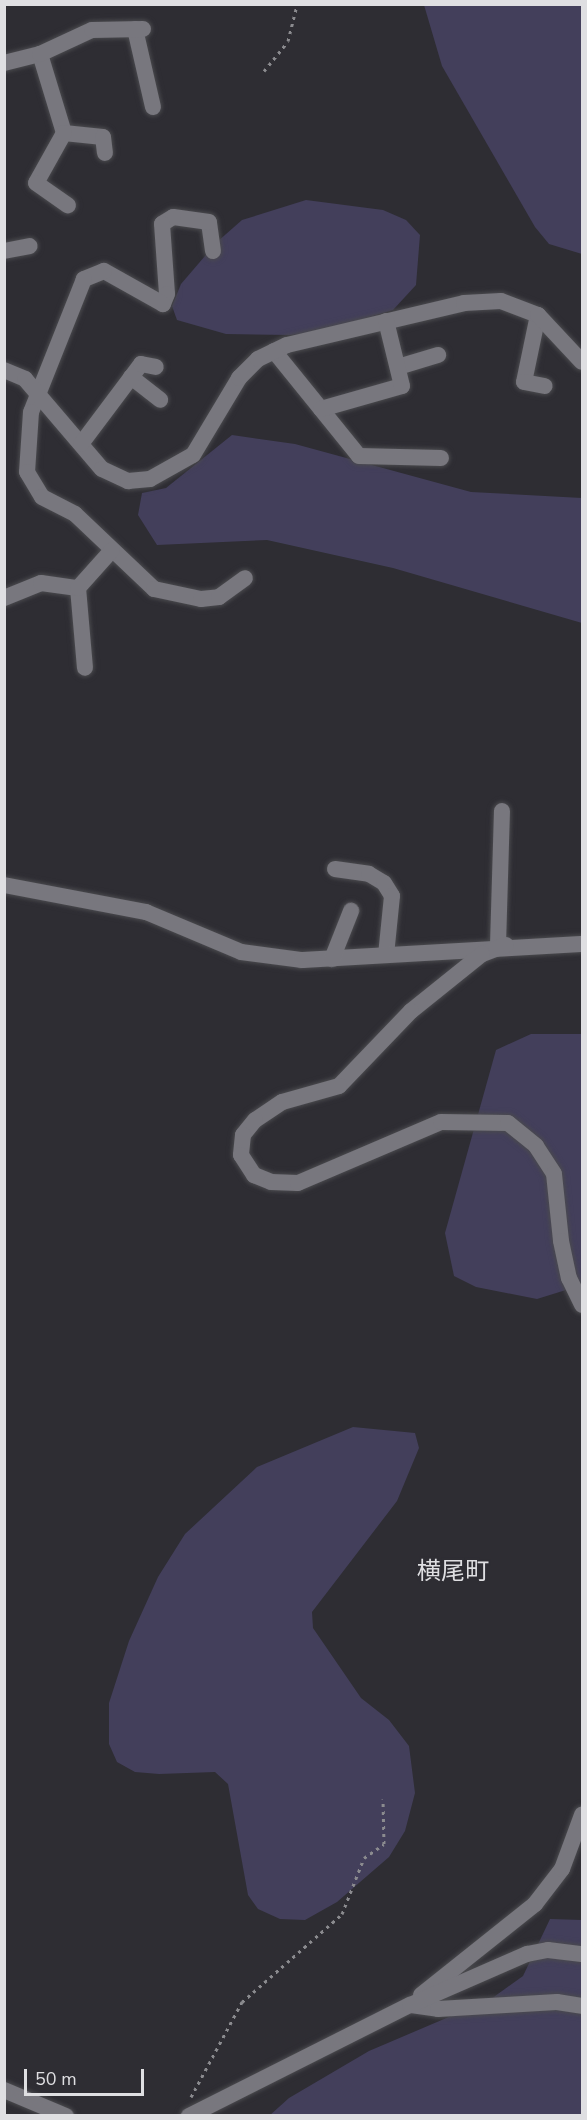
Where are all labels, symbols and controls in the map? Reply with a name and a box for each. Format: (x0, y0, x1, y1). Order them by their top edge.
district label: 横尾町 (417, 1558, 489, 1586)
scale bar (27, 2057, 147, 2095)
text: 50 m (35, 2067, 77, 2091)

